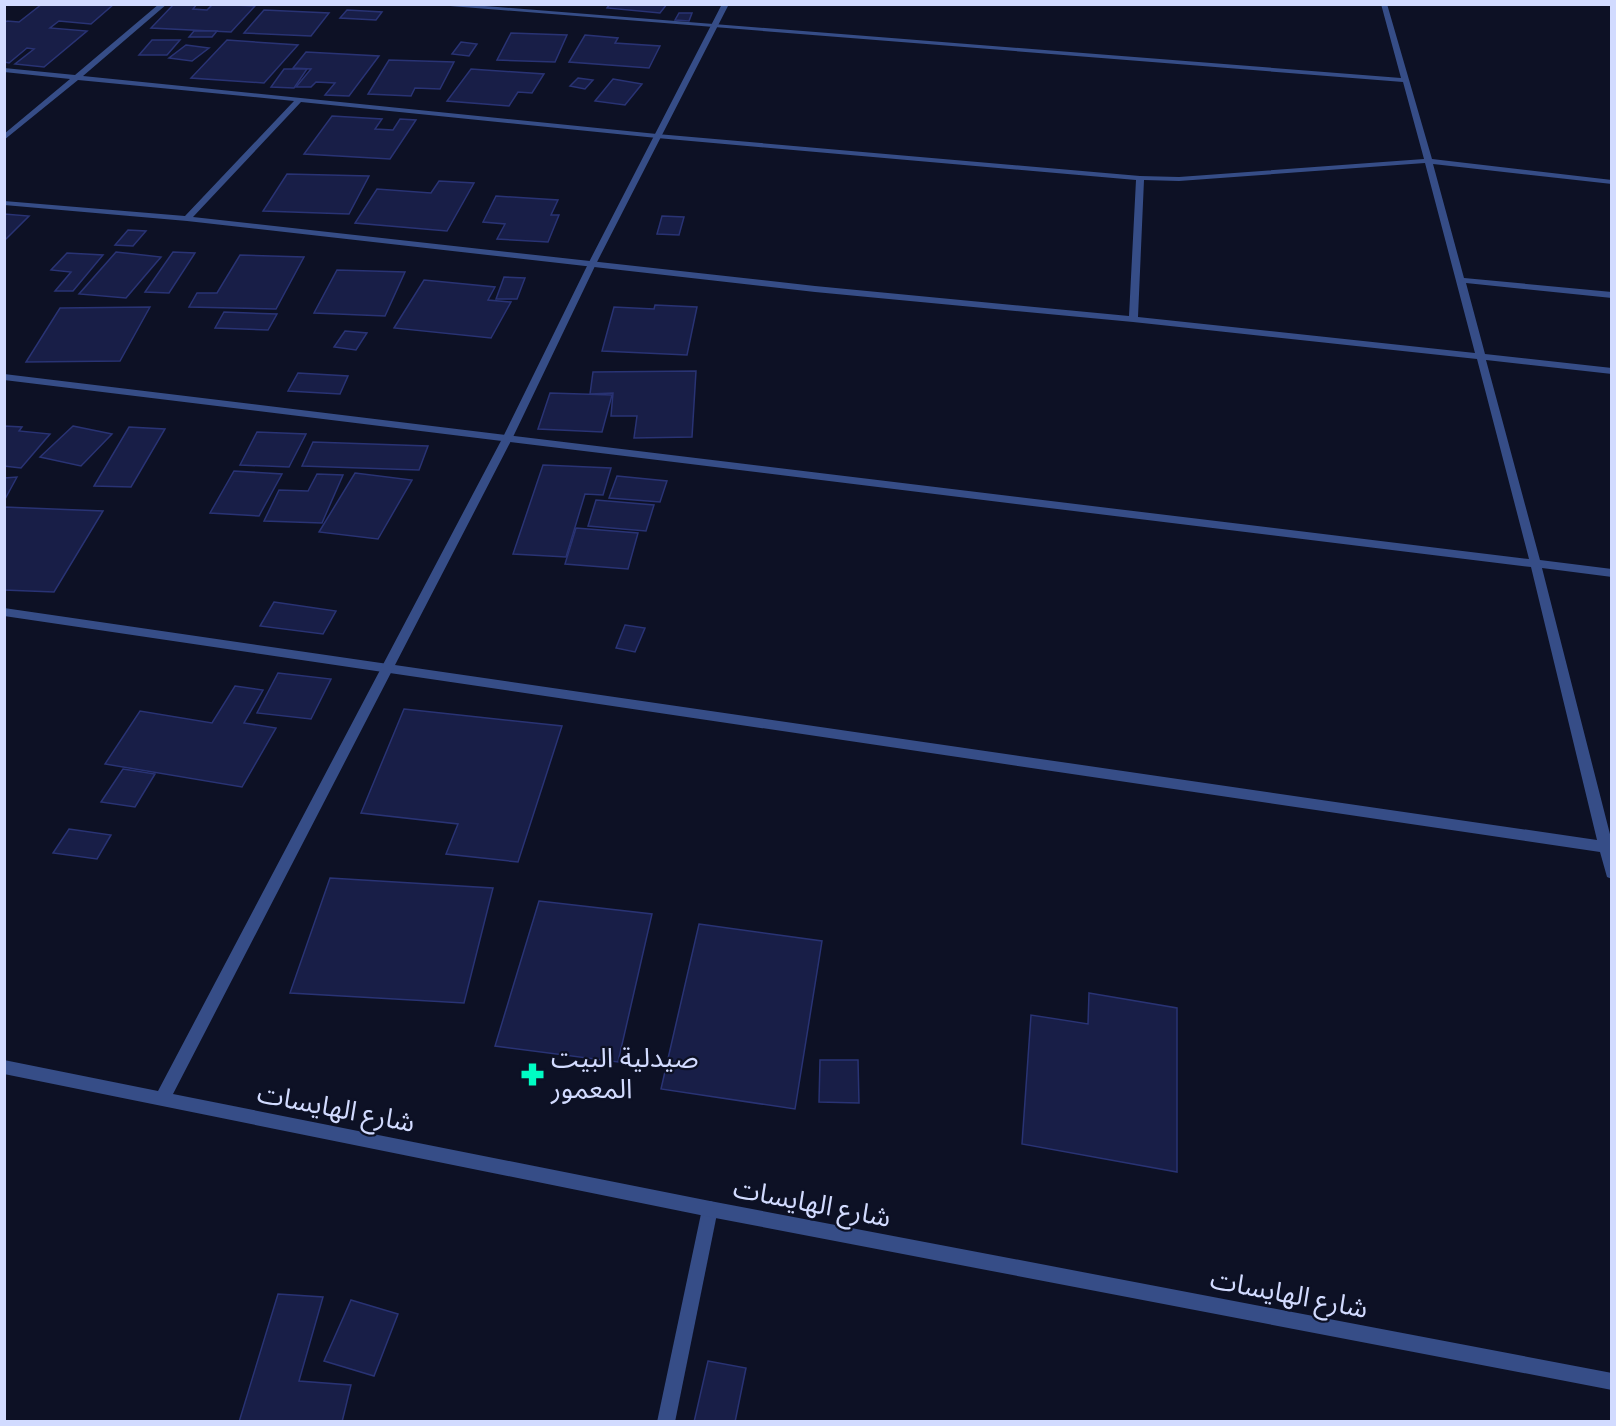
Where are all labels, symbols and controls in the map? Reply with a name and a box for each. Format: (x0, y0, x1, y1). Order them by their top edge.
place label: صيدلية البيت المعمور (550, 1042, 699, 1105)
pharmacy icon: صيدلية البيت المعمور (520, 1061, 546, 1087)
street label: شارع الهايسات (254, 1077, 417, 1143)
street label: شارع الهايسات (730, 1172, 893, 1238)
street label: شارع الهايسات (1207, 1263, 1370, 1329)

